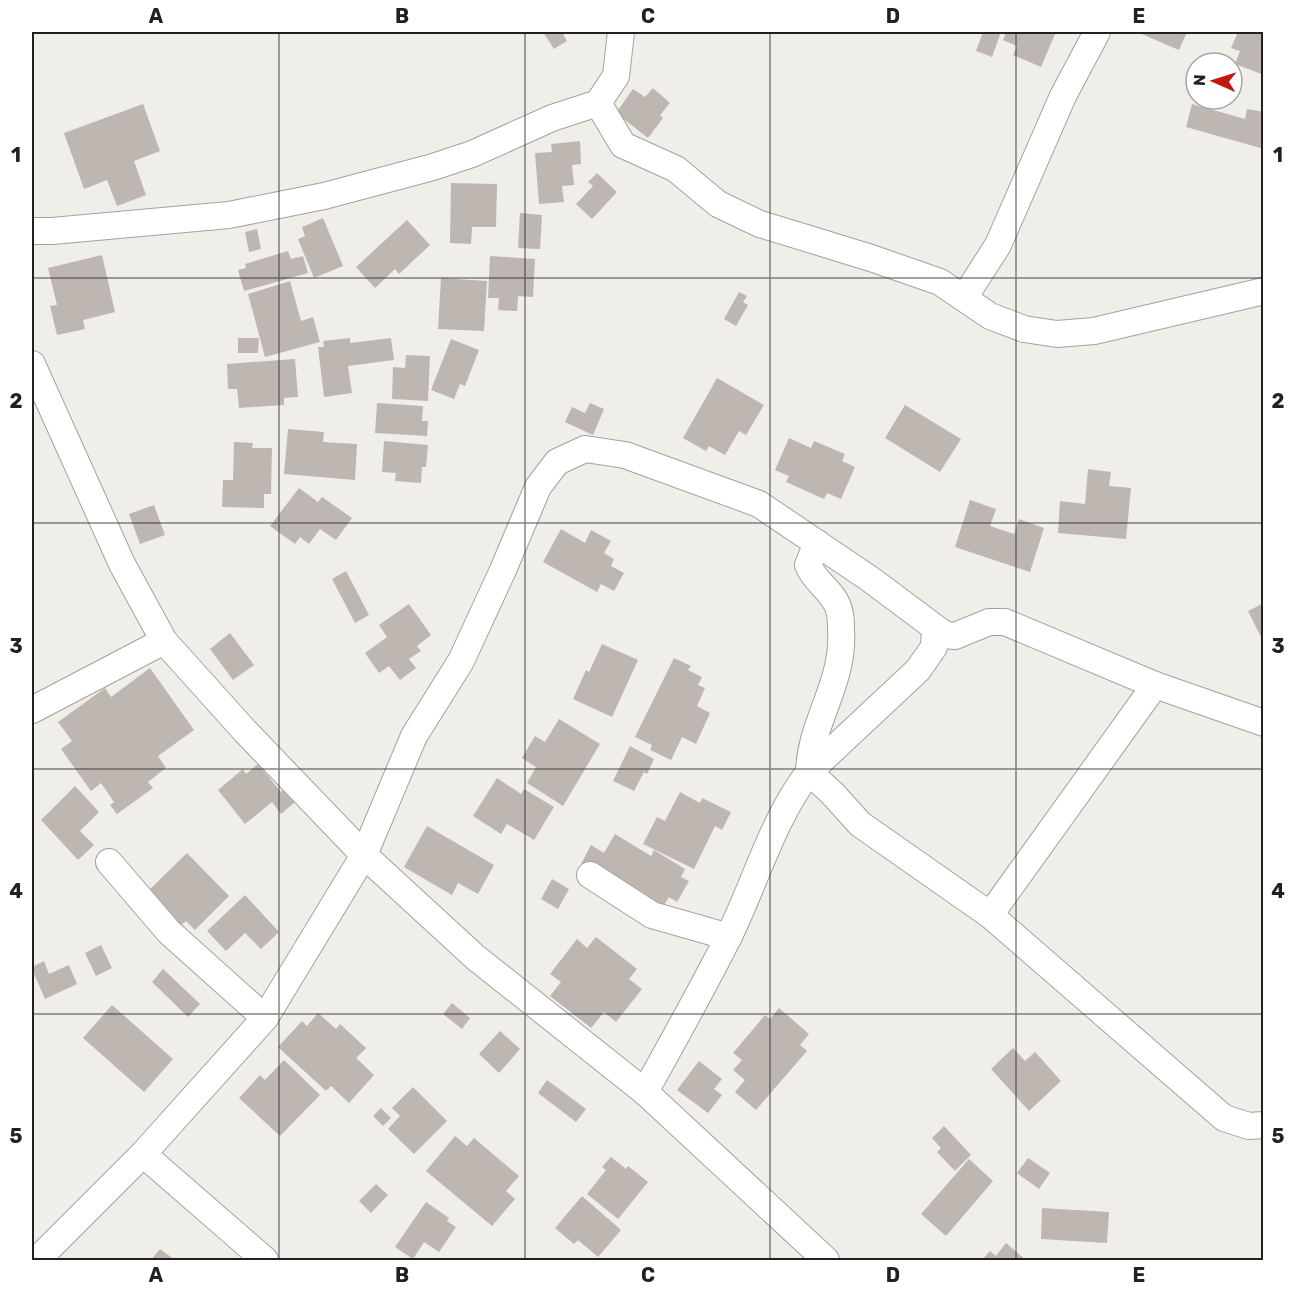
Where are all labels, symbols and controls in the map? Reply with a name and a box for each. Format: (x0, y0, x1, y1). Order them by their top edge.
text: A (149, 4, 164, 28)
text: B (395, 4, 409, 28)
text: C (641, 4, 655, 28)
text: D (886, 4, 900, 28)
text: E (1133, 4, 1145, 28)
north arrow (1184, 51, 1244, 111)
text: N (1190, 74, 1209, 86)
text: 1 (11, 143, 21, 167)
text: 1 (1273, 143, 1283, 167)
text: 2 (10, 389, 23, 413)
text: 2 (1272, 389, 1285, 413)
text: 3 (9, 634, 23, 658)
text: 3 (1271, 634, 1285, 658)
text: 4 (9, 879, 23, 903)
text: 4 (1271, 879, 1285, 903)
text: 5 (10, 1124, 23, 1148)
text: 5 (1272, 1124, 1285, 1148)
text: A (149, 1263, 164, 1287)
text: B (395, 1263, 409, 1287)
text: C (641, 1263, 655, 1287)
text: D (886, 1263, 900, 1287)
text: E (1133, 1263, 1145, 1287)

